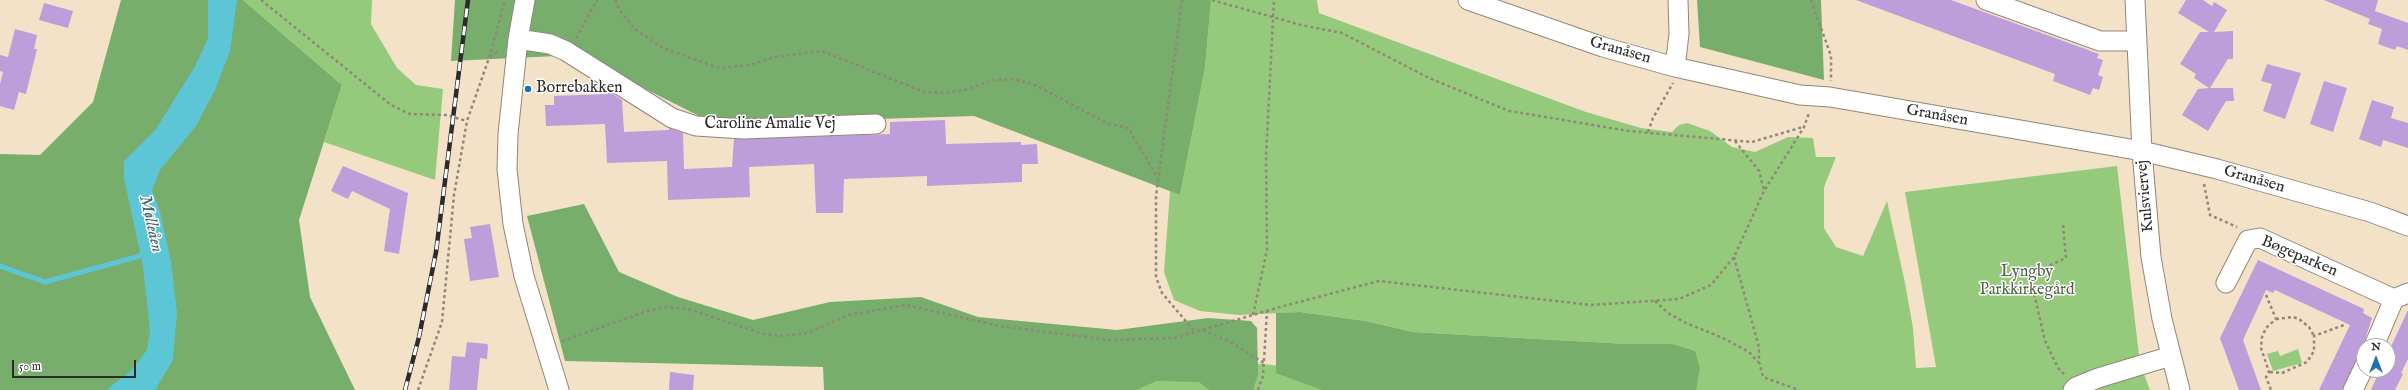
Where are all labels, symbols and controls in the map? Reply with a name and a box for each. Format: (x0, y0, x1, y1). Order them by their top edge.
street label: Granåsen (1587, 33, 1653, 69)
place label: Borrebakken (536, 79, 623, 99)
marker: Borrebakken (523, 84, 533, 94)
street label: Granåsen (1905, 101, 1969, 131)
street label: Caroline Amalie Vej (704, 115, 836, 135)
street label: Kulsviervej (2133, 159, 2159, 233)
street label: Granåsen (2221, 162, 2287, 198)
water label: Mølleåen (134, 194, 166, 254)
street label: Bøgeparken (2258, 232, 2340, 282)
park label: Lyngby Parkkirkegård (1980, 263, 2074, 301)
north arrow (2356, 338, 2396, 378)
text: N (2371, 340, 2381, 354)
scale bar (14, 352, 138, 378)
text: 50 m (19, 359, 41, 374)

